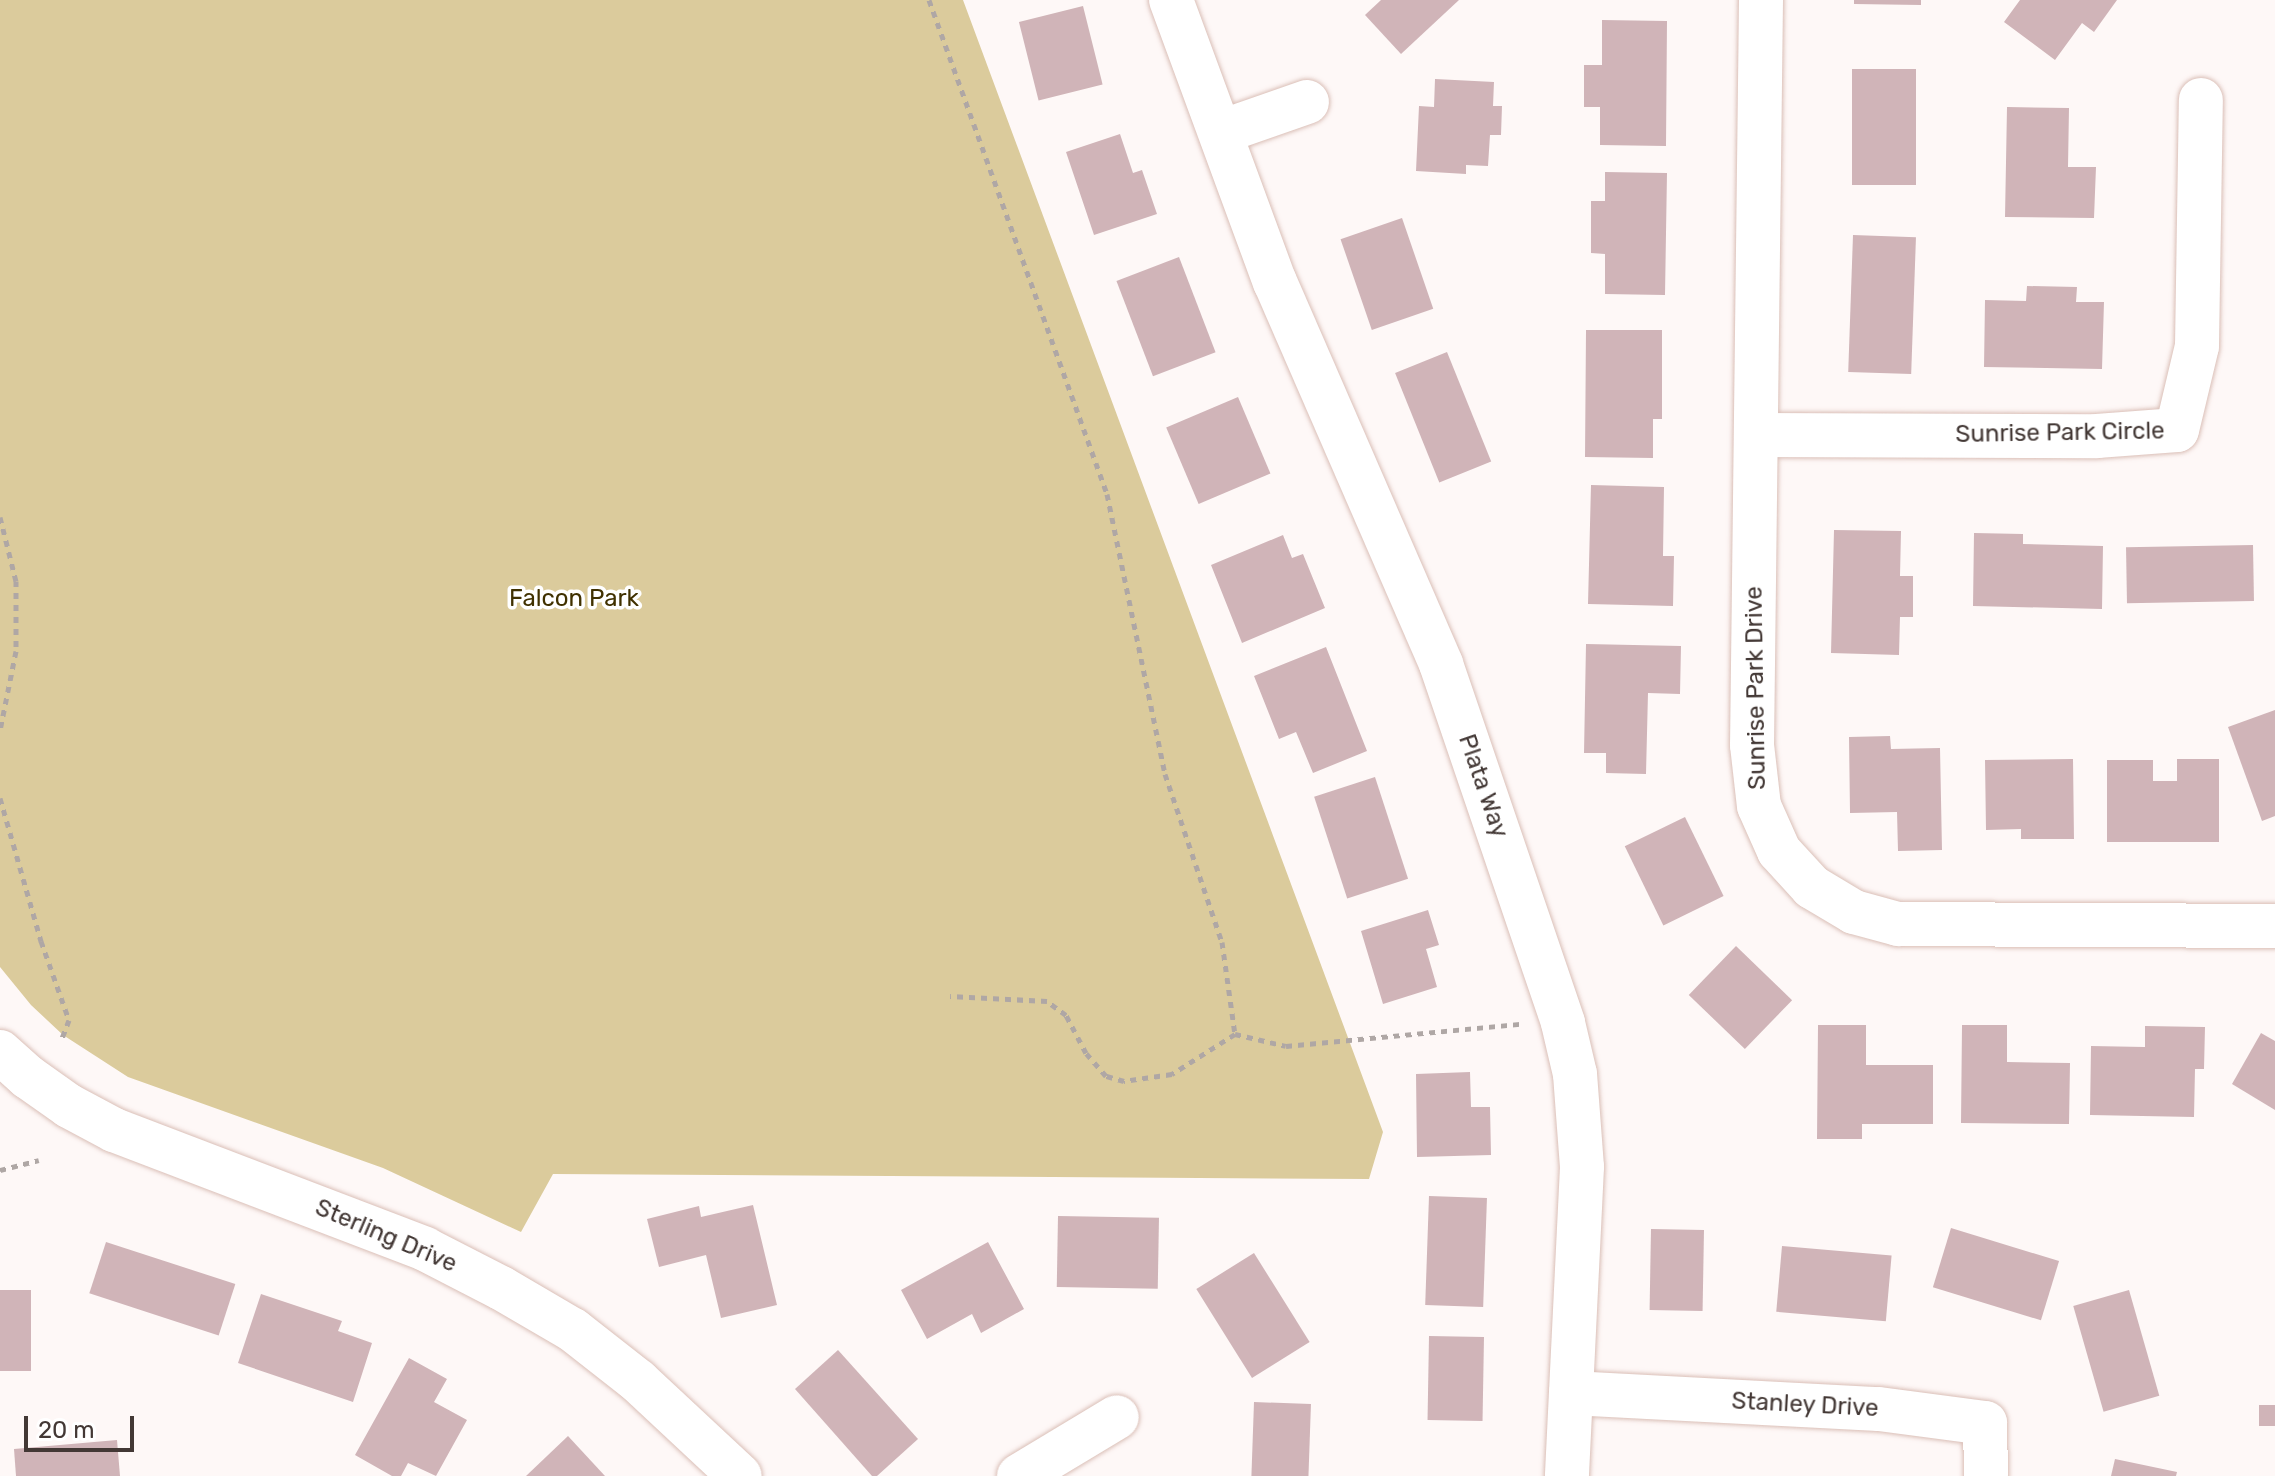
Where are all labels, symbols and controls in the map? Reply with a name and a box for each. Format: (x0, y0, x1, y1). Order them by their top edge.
street label: Sunrise Park Circle (1955, 417, 2165, 449)
park label: Falcon Park (509, 585, 639, 613)
street label: Sunrise Park Drive (1740, 586, 1772, 790)
street label: Plata Way (1452, 730, 1514, 842)
street label: Sterling Drive (311, 1193, 461, 1279)
street label: Stanley Drive (1730, 1387, 1880, 1423)
scale bar (28, 1400, 138, 1450)
text: 20 m (38, 1416, 95, 1444)

